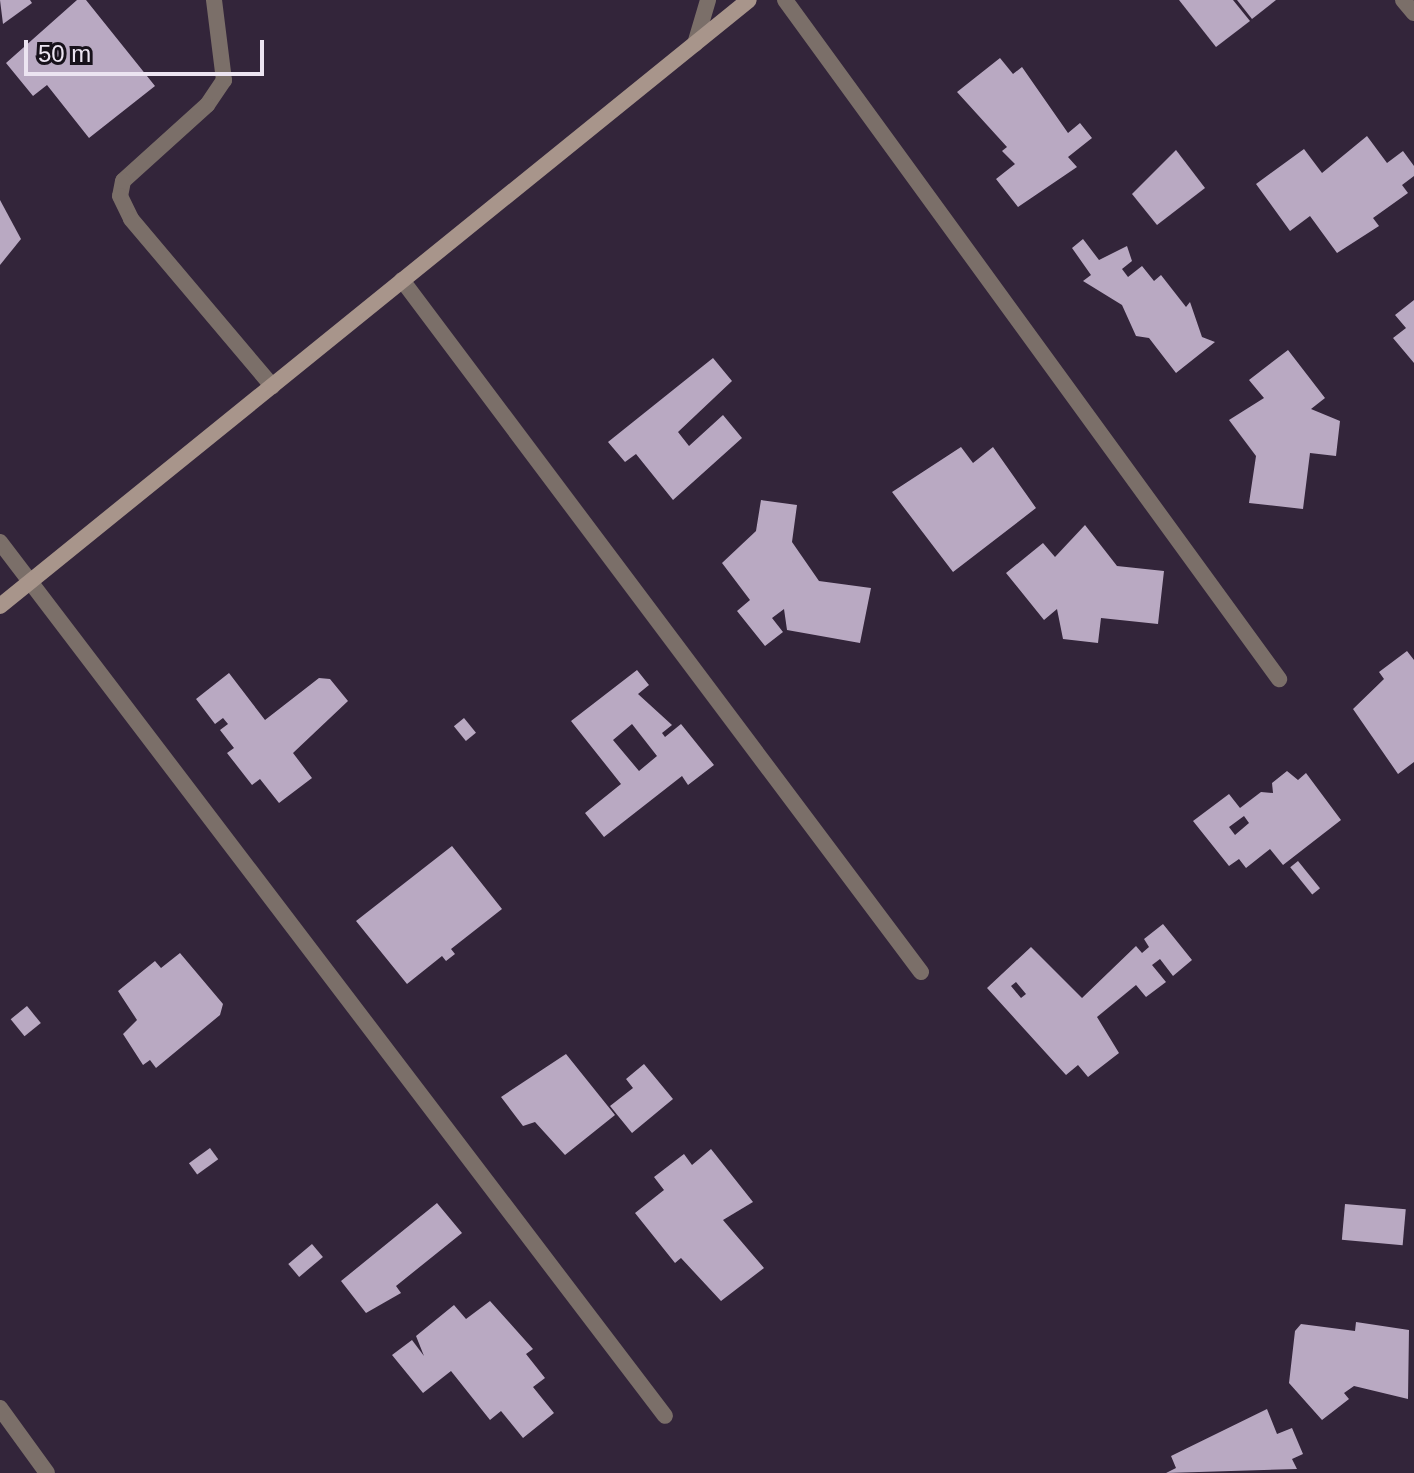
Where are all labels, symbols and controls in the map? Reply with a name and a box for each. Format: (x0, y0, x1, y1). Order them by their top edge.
scale bar (28, 24, 268, 74)
text: 50 m (38, 40, 91, 67)

